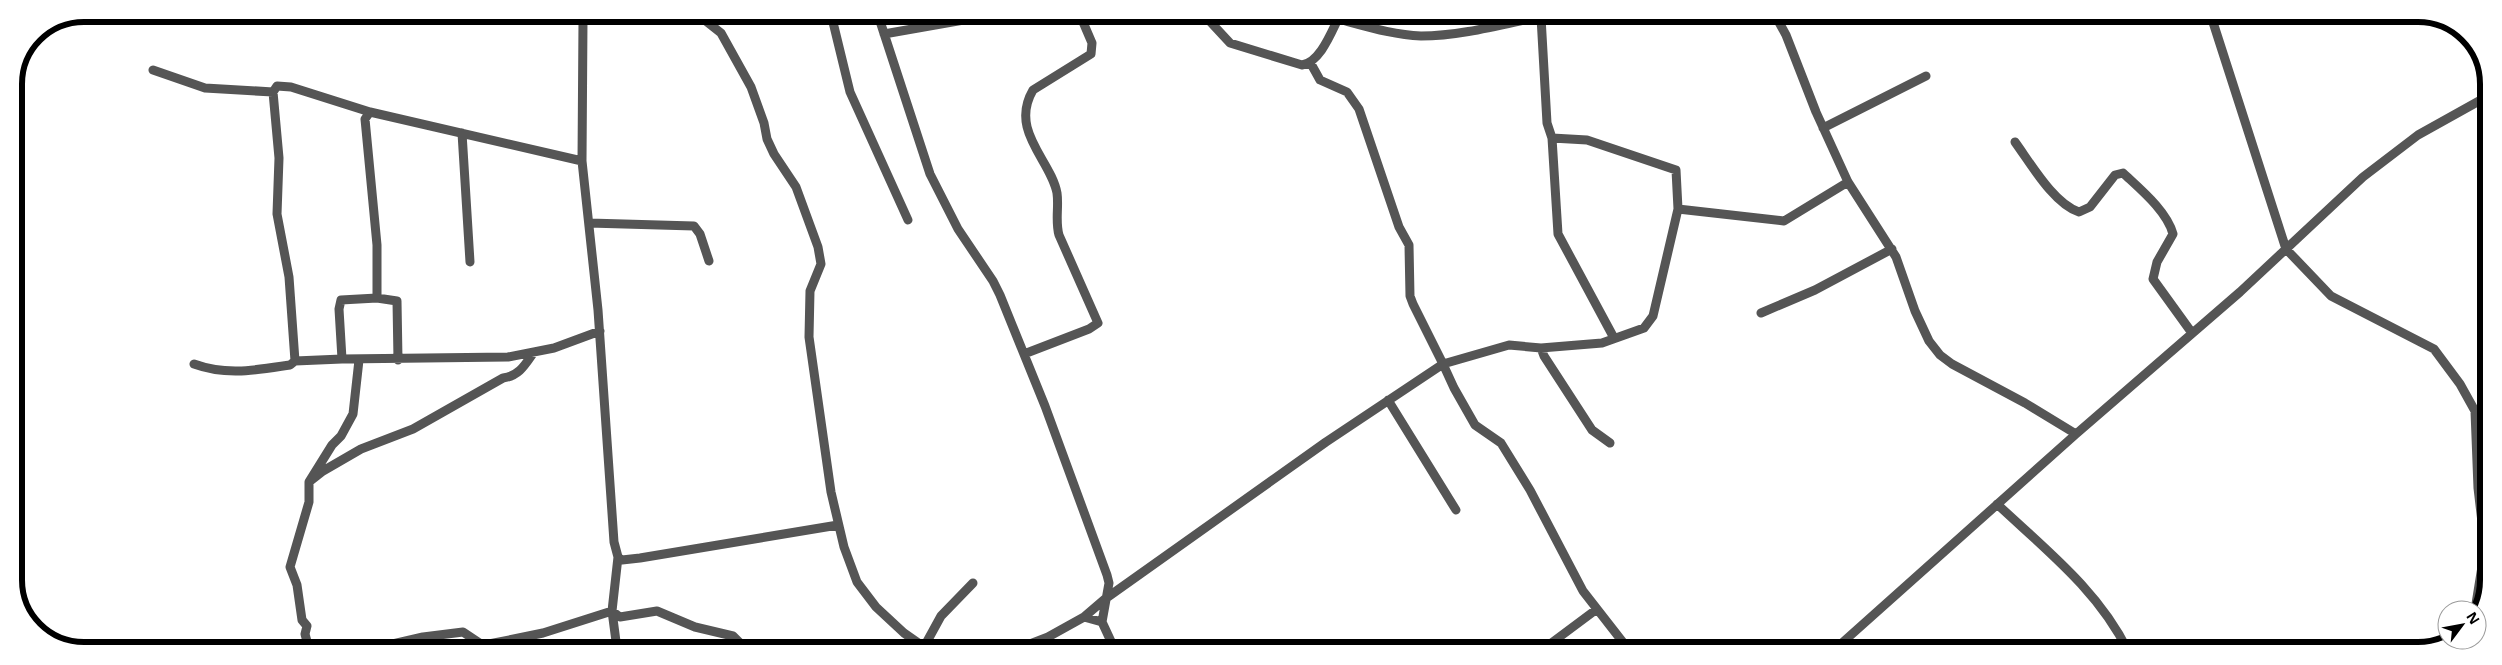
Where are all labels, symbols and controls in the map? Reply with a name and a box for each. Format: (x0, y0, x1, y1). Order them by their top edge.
north arrow (2437, 600, 2487, 650)
text: N (2462, 608, 2485, 628)

